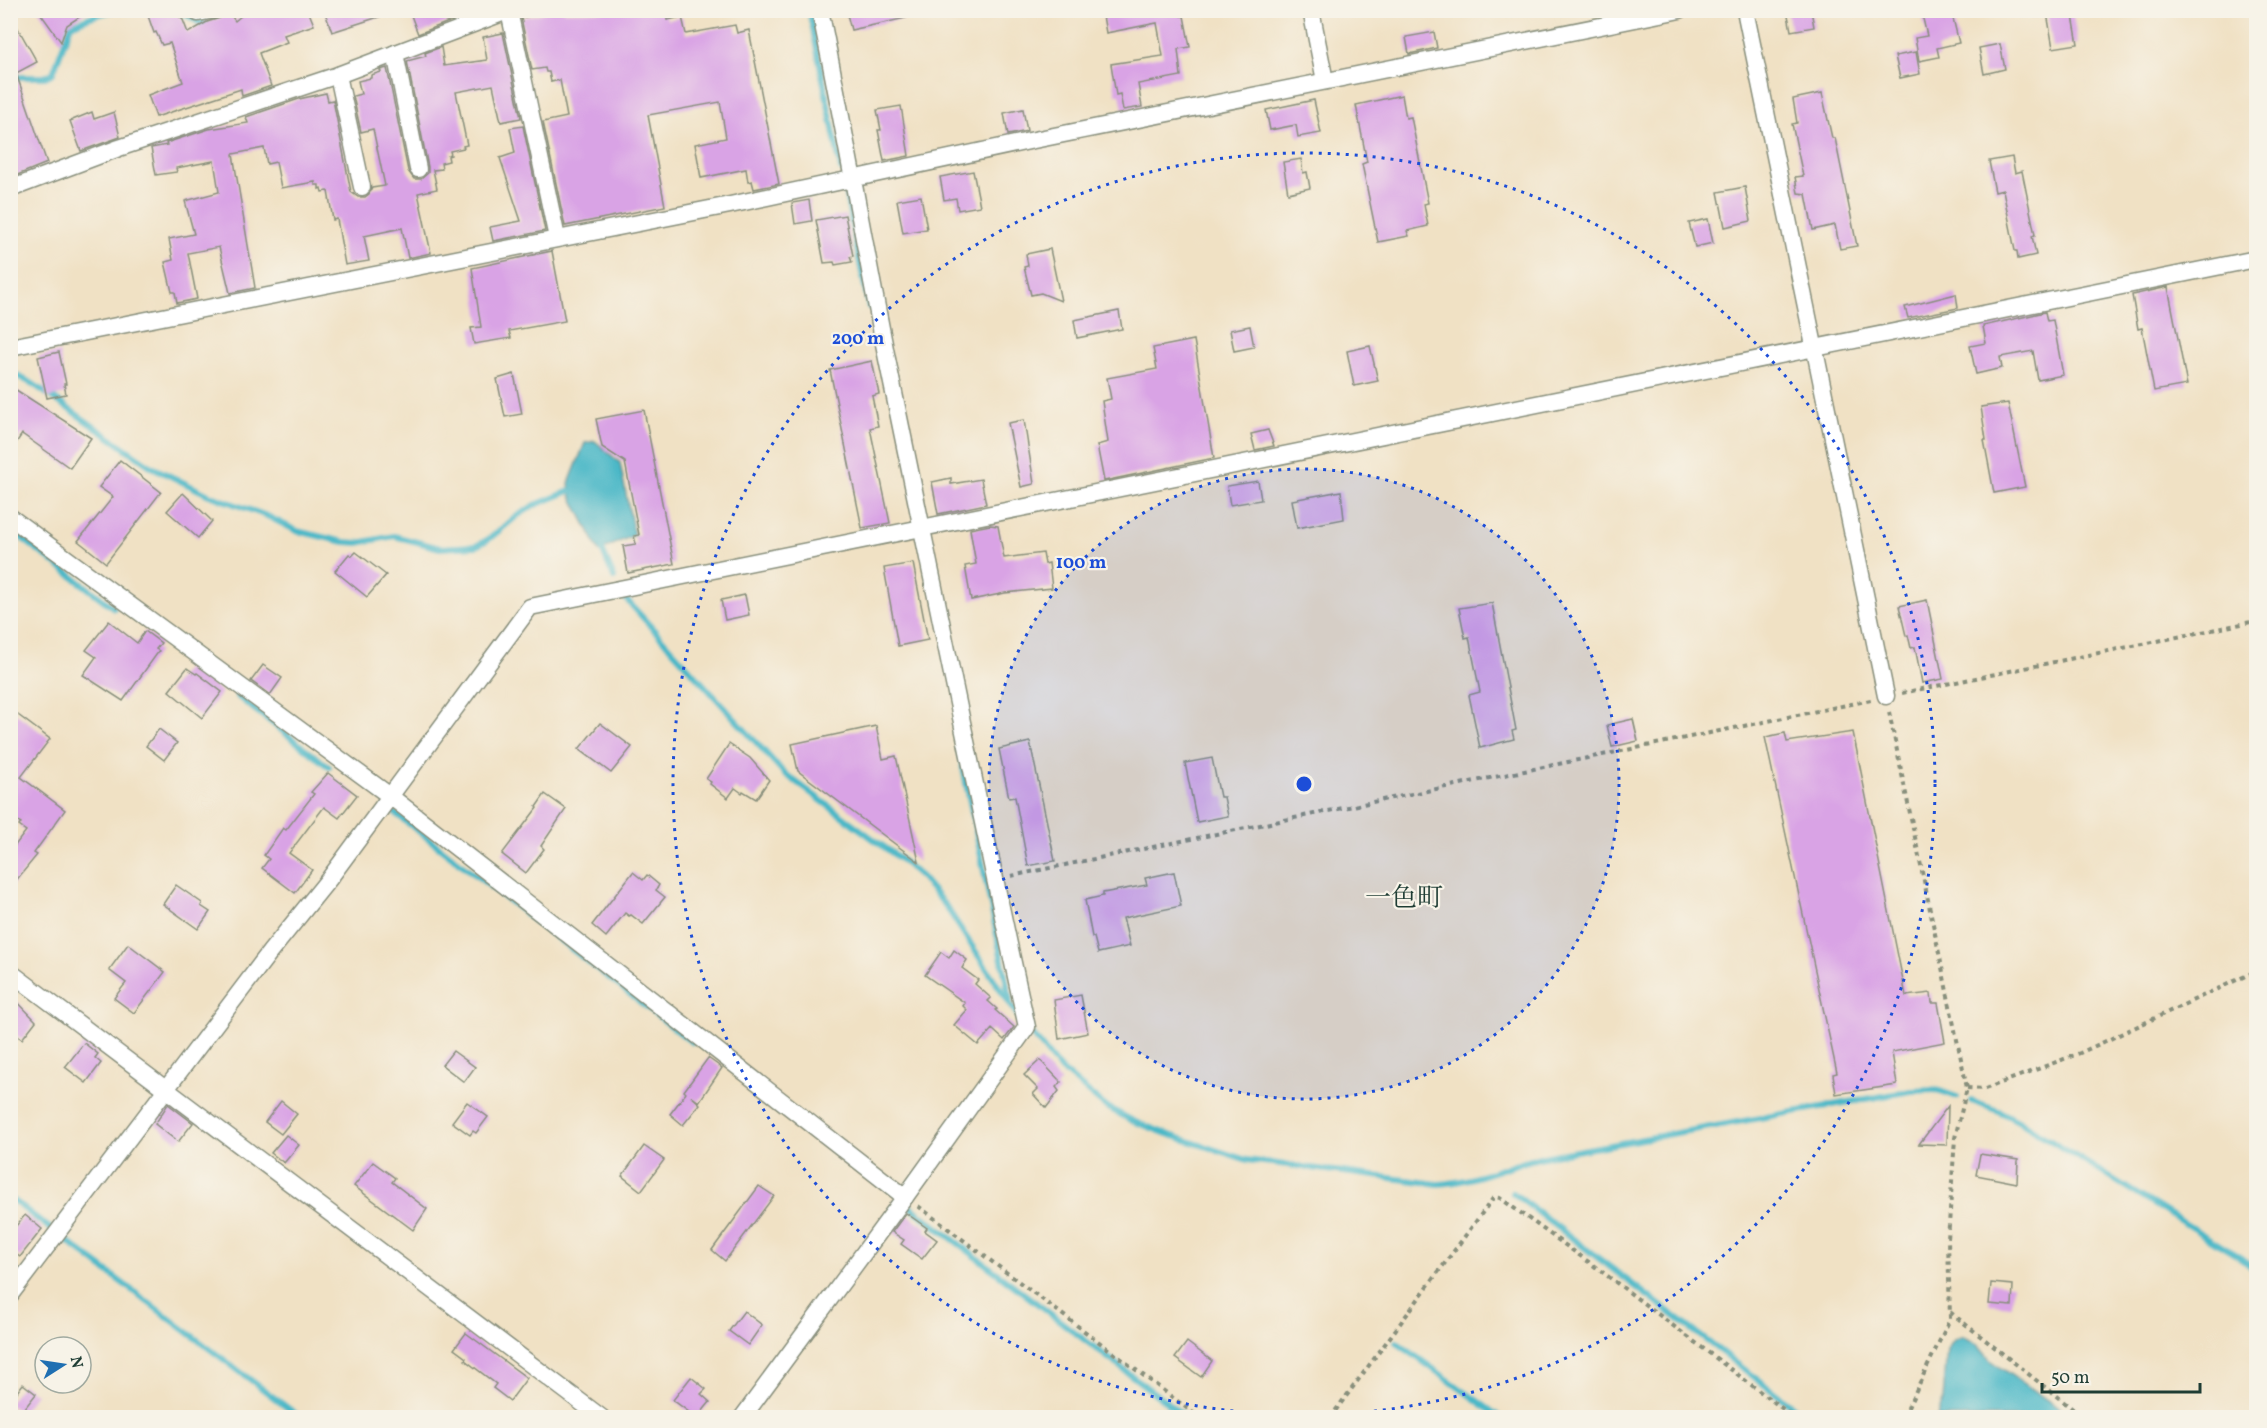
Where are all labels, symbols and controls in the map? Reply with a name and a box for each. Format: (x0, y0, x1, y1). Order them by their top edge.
text: 200 m (832, 327, 884, 352)
text: 100 m (1056, 551, 1106, 576)
centre of rings (1294, 774, 1314, 794)
district label: 一色町 (1365, 881, 1443, 917)
north arrow (33, 1335, 93, 1395)
text: N (64, 1354, 88, 1371)
scale bar (2042, 1356, 2200, 1394)
text: 50 m (2051, 1366, 2090, 1391)

